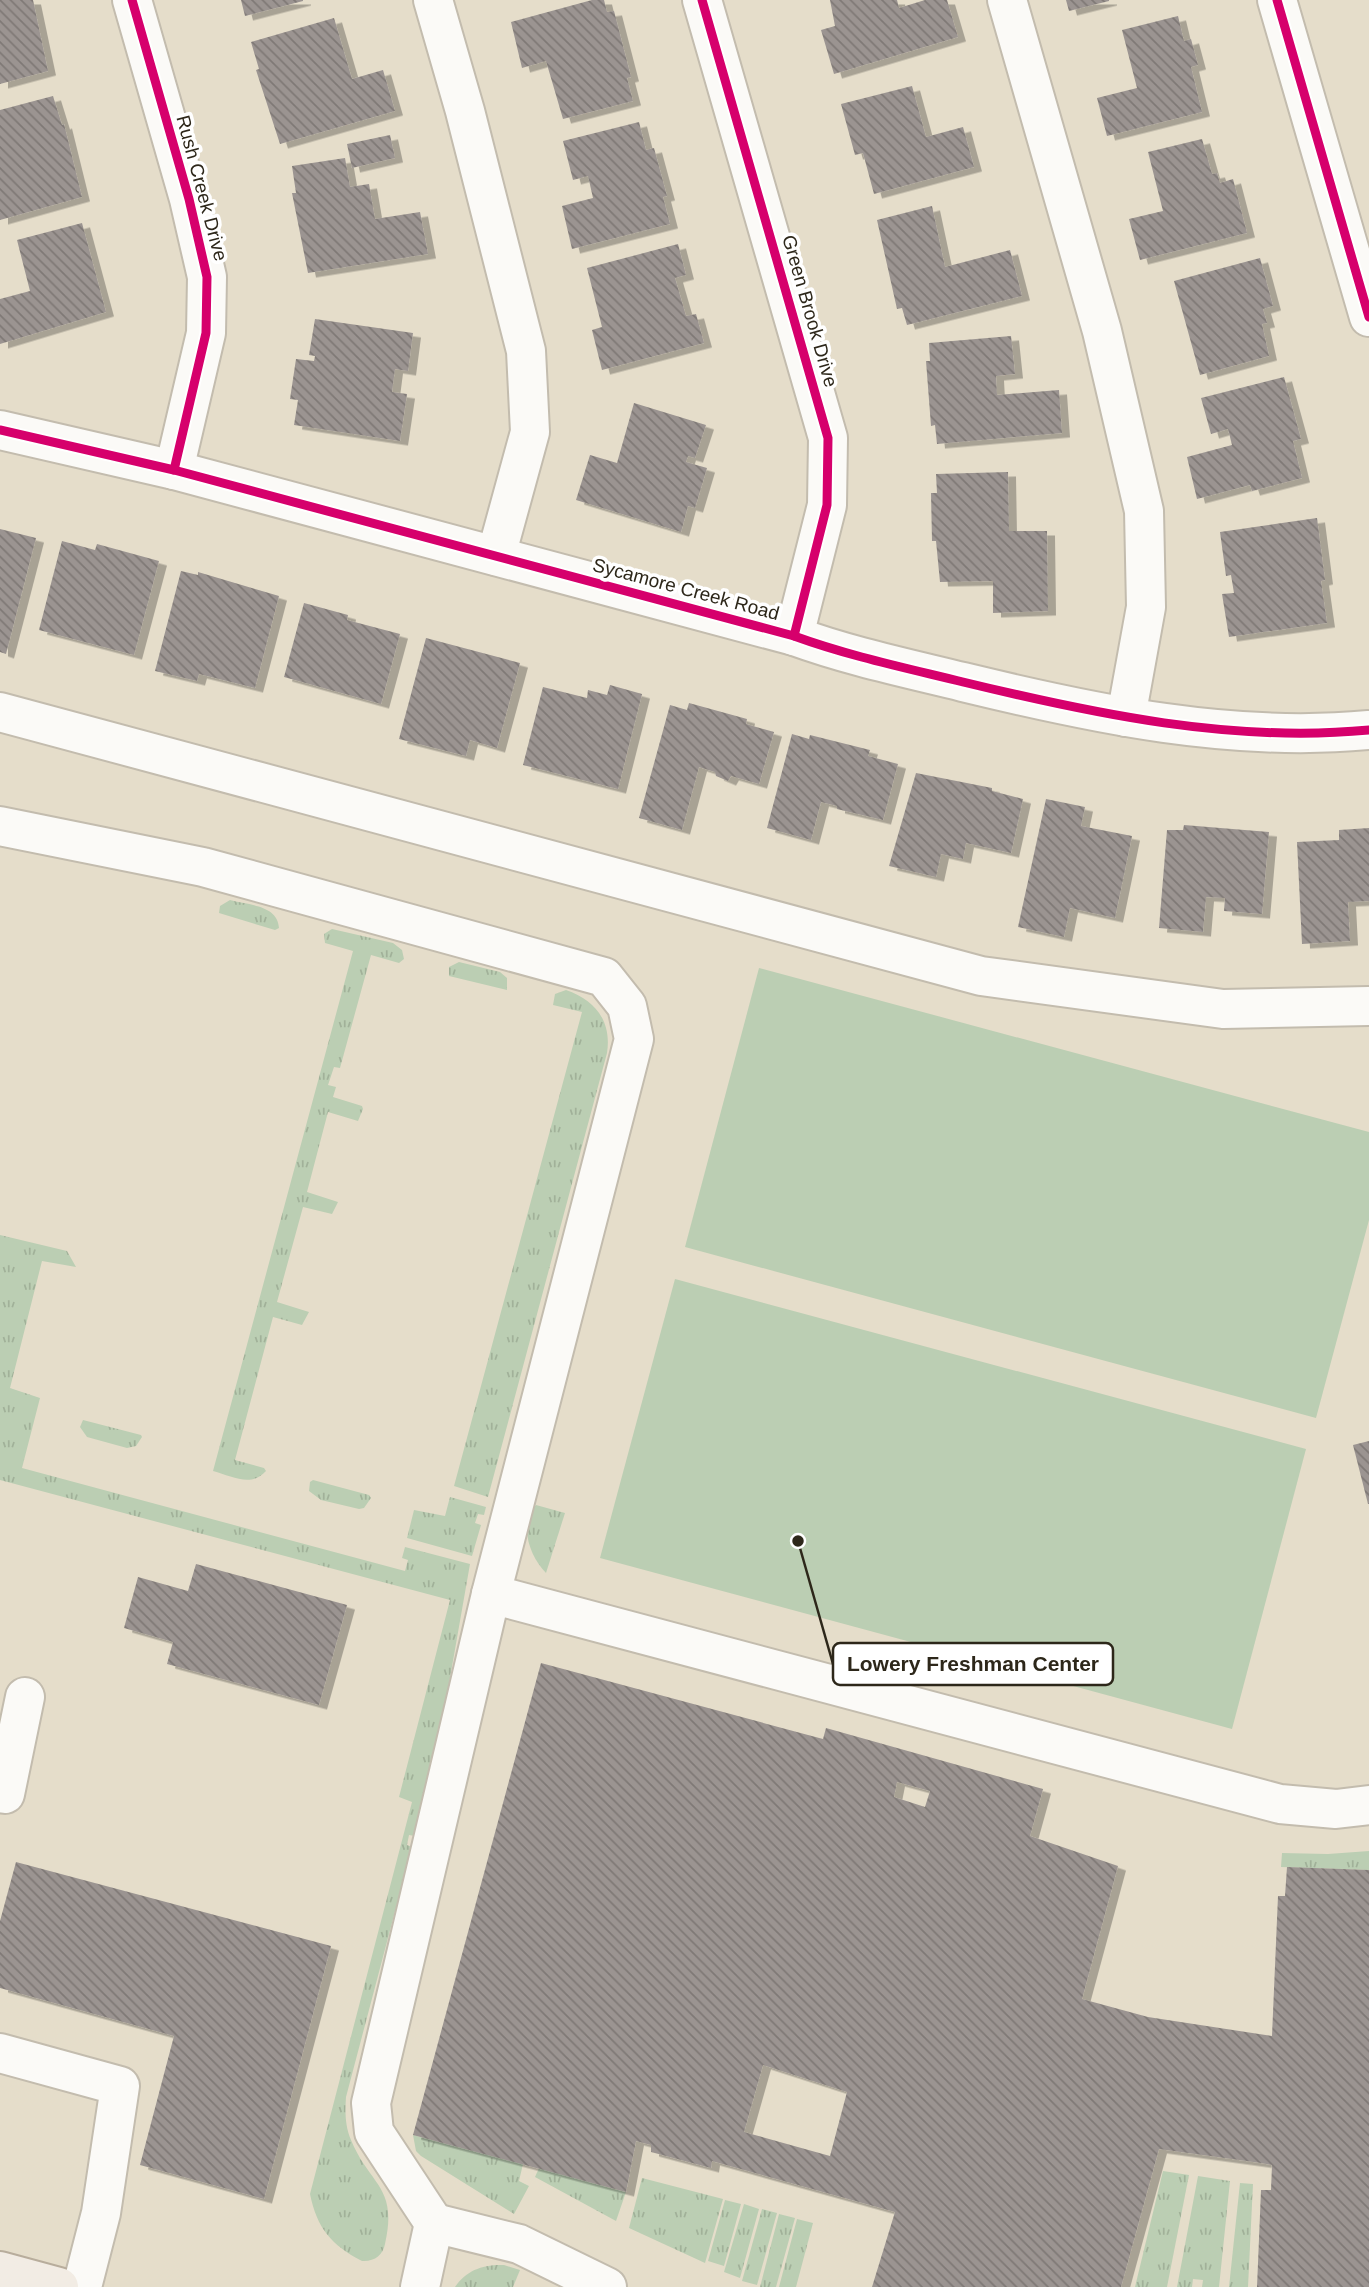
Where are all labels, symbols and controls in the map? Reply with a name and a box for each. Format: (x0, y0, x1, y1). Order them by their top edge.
street label: Rush Creek Drive (172, 113, 232, 263)
street label: Green Brook Drive (778, 232, 842, 390)
street label: Sycamore Creek Road (590, 554, 782, 624)
callout: Lowery Freshman Center (833, 1643, 1113, 1685)
text: Lowery Freshman Center (847, 1652, 1099, 1675)

